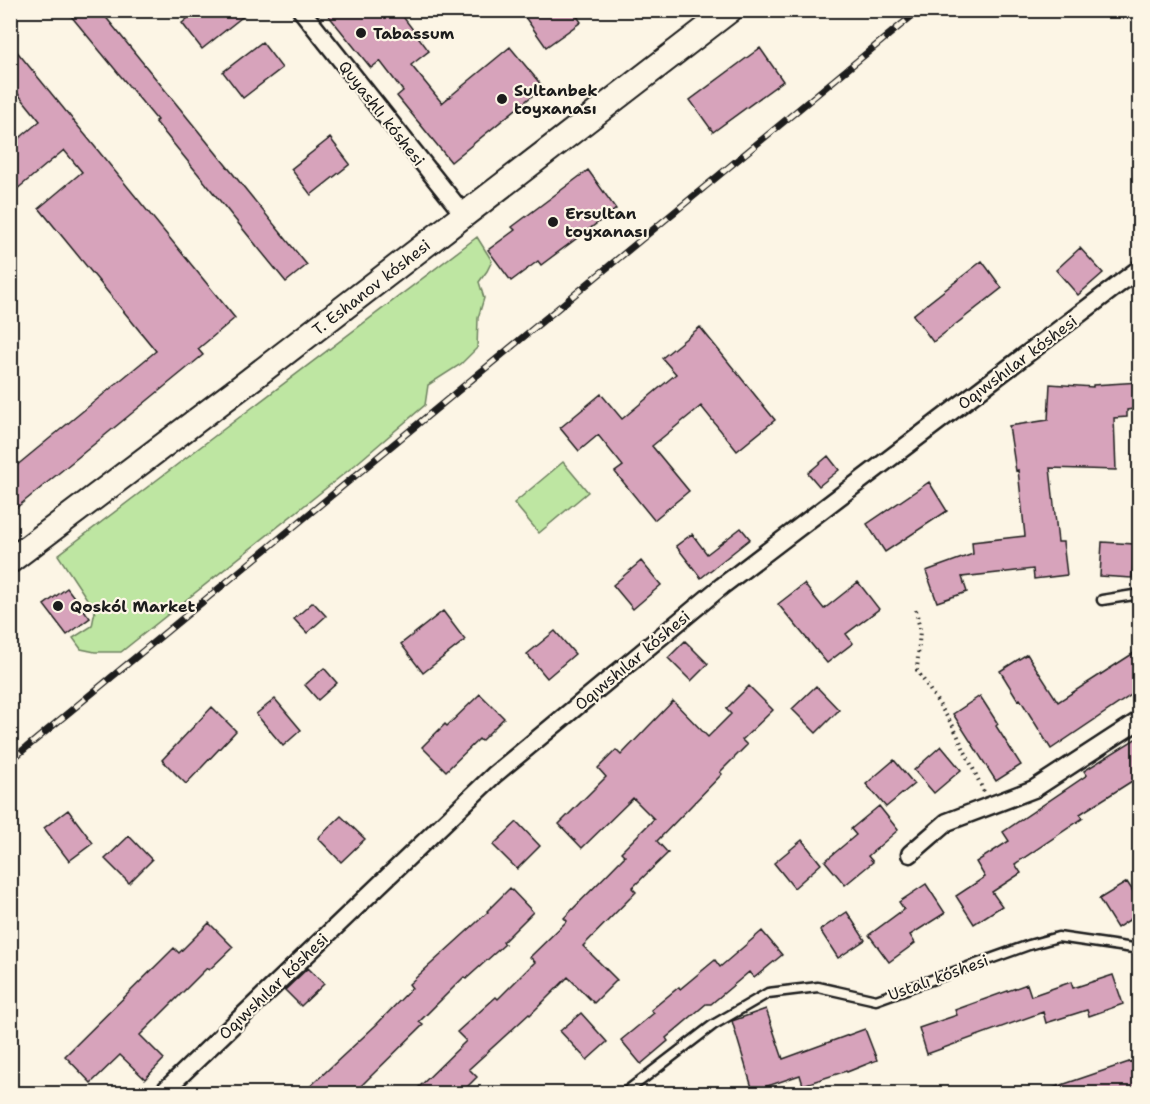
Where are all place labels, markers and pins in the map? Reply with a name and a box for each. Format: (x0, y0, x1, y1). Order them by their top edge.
place label: Tabassum (373, 23, 455, 44)
marker: Tabassum (354, 26, 368, 40)
place label: Sultanbek toyxanası (514, 80, 598, 119)
marker: Sultanbek toyxanası (495, 92, 509, 106)
place label: Ersultan toyxanası (565, 203, 648, 242)
marker: Ersultan toyxanası (546, 215, 560, 229)
place label: Qoskól Market (70, 596, 195, 617)
marker: Qoskól Market (51, 599, 65, 613)

